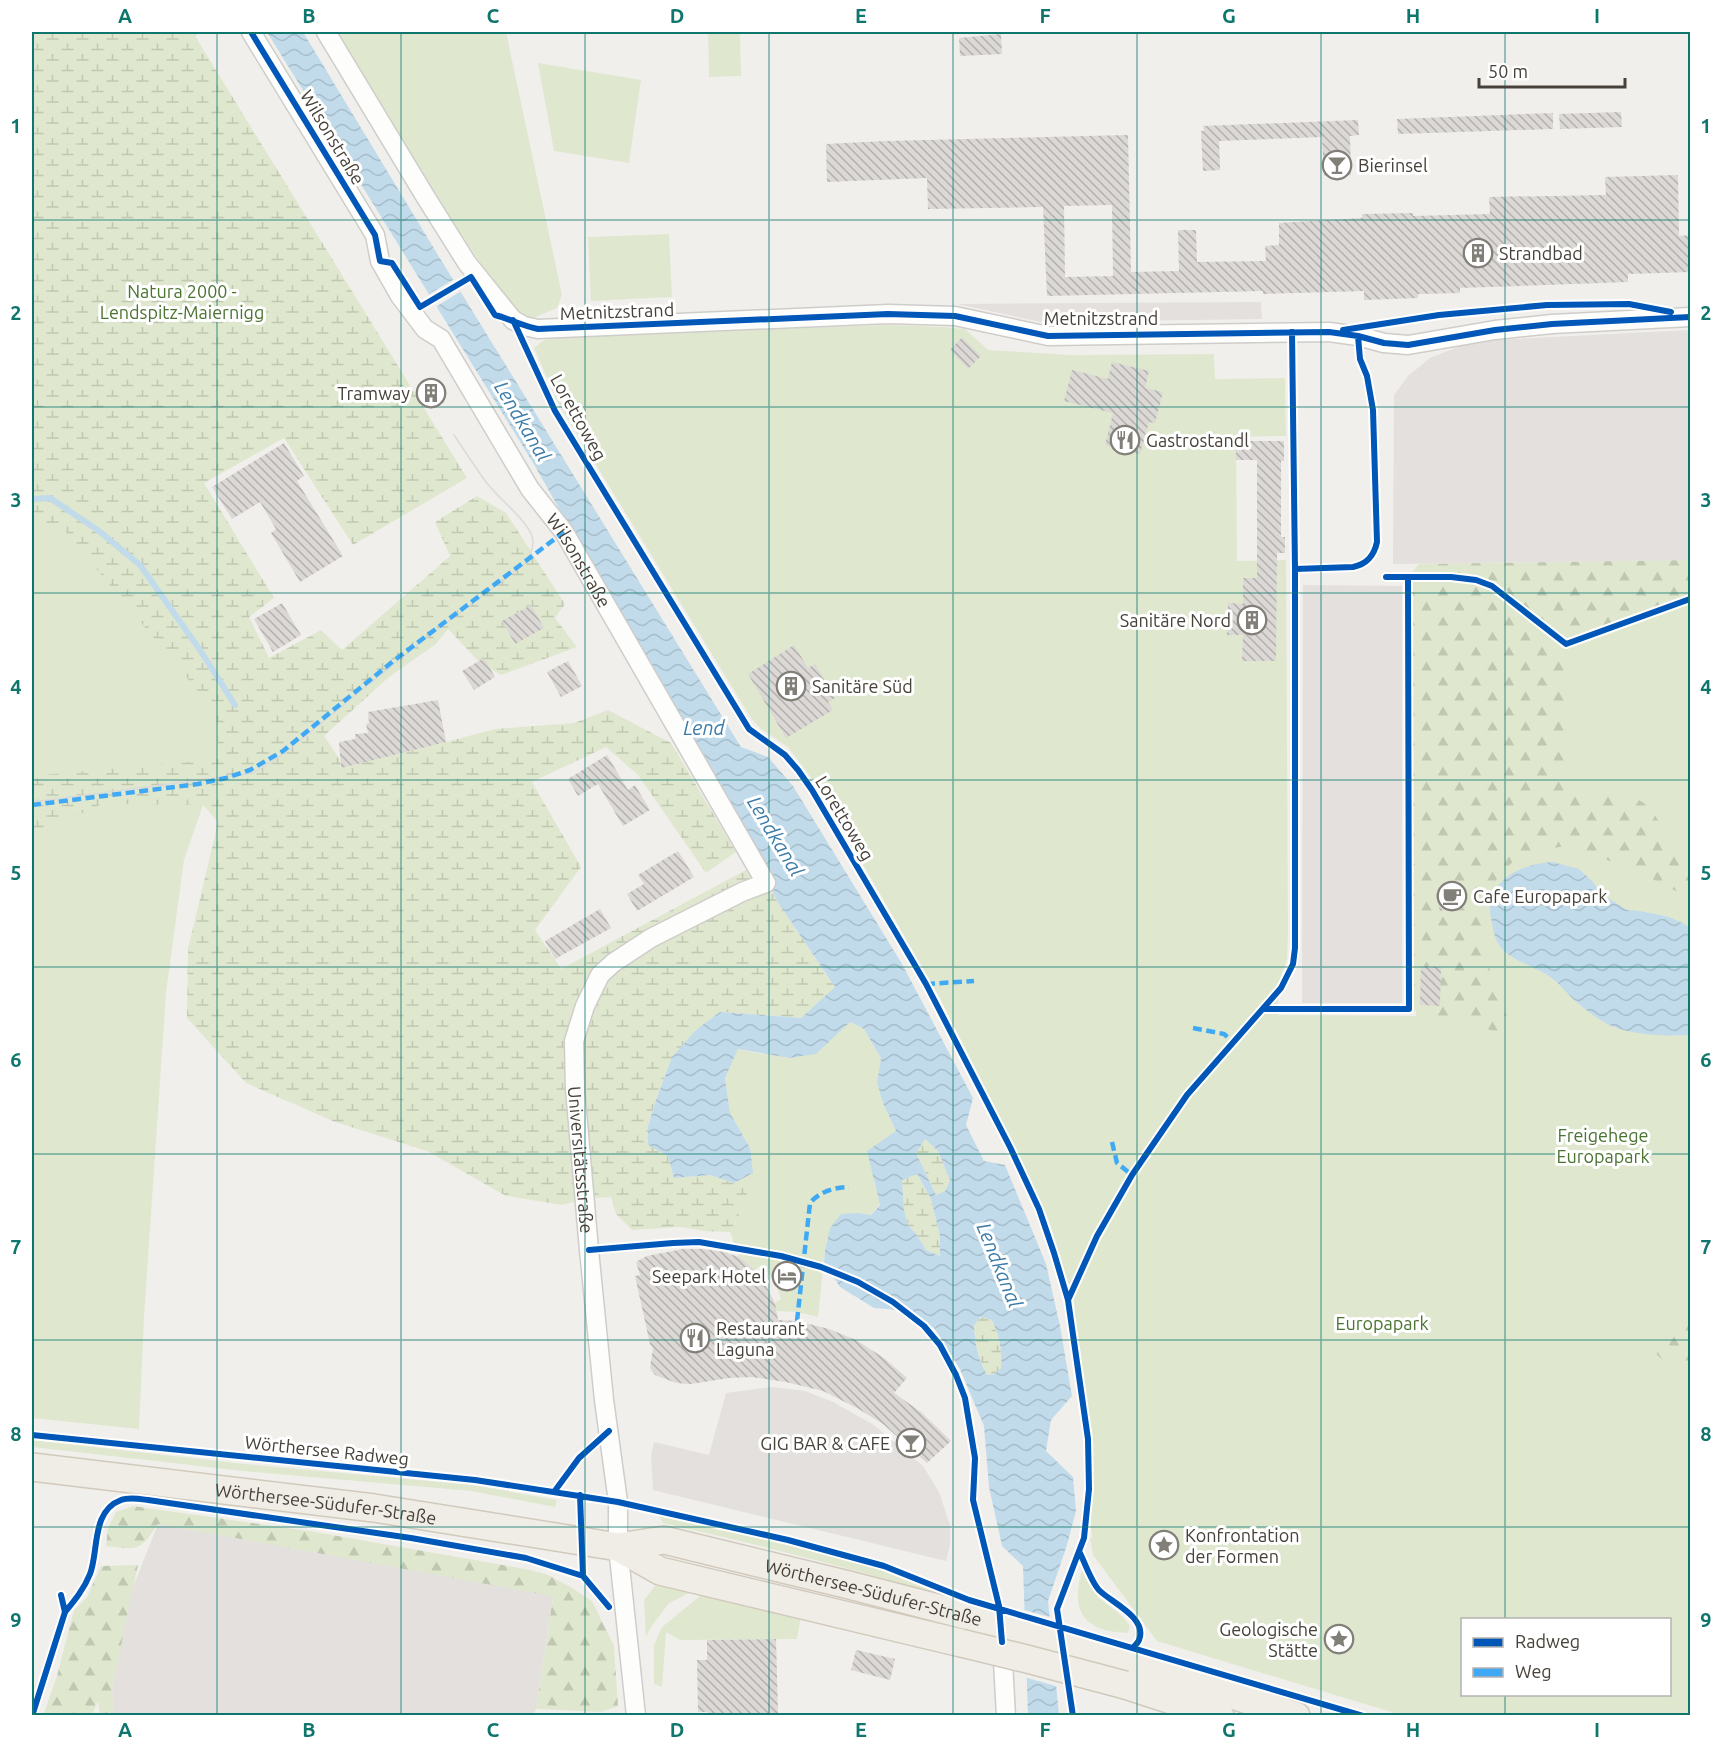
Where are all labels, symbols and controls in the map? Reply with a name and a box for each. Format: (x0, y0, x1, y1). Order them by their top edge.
text: A (118, 4, 132, 27)
text: B (302, 4, 316, 27)
text: C (487, 4, 500, 27)
text: D (670, 4, 684, 27)
text: E (855, 4, 867, 27)
text: F (1039, 4, 1051, 27)
text: G (1222, 4, 1236, 27)
text: H (1406, 4, 1420, 27)
text: I (1594, 4, 1600, 27)
scale bar (1479, 51, 1624, 89)
text: 50 m (1488, 61, 1528, 81)
street label: Wilsonstraße (297, 86, 369, 188)
text: 1 (10, 114, 22, 137)
text: 1 (1700, 114, 1712, 137)
bar icon: Bierinsel (1321, 149, 1353, 181)
place label: Bierinsel (1358, 155, 1428, 175)
building icon: Strandbad (1462, 237, 1494, 269)
place label: Strandbad (1499, 243, 1583, 263)
park label: Natura 2000 - Lendspitz-Maiernigg (100, 281, 264, 322)
street label: Metnitzstrand (559, 299, 675, 323)
text: 2 (10, 301, 22, 324)
text: 2 (1700, 301, 1712, 324)
street label: Metnitzstrand (1044, 308, 1158, 328)
street label: Lorettoweg (547, 370, 611, 464)
building icon: Tramway (415, 377, 447, 409)
water label: Lendkanal (490, 377, 556, 466)
place label: Tramway (337, 383, 410, 403)
restaurant icon: Gastrostandl (1109, 424, 1141, 456)
place label: Gastrostandl (1146, 430, 1249, 450)
text: 3 (10, 488, 22, 511)
text: 3 (1700, 488, 1712, 511)
street label: Wilsonstraße (543, 509, 615, 611)
building icon: Sanitäre Nord (1236, 604, 1268, 636)
place label: Sanitäre Nord (1120, 610, 1231, 630)
building icon: Sanitäre Süd (775, 670, 807, 702)
text: 4 (10, 675, 22, 698)
text: 4 (1700, 675, 1712, 698)
place label: Sanitäre Süd (812, 676, 913, 696)
water label: Lend (683, 716, 726, 739)
street label: Lorettoweg (812, 772, 878, 864)
water label: Lendkanal (743, 792, 809, 881)
text: 5 (10, 861, 22, 884)
text: 5 (1700, 861, 1712, 884)
cafe icon: Cafe Europapark (1436, 880, 1468, 912)
place label: Cafe Europapark (1473, 886, 1607, 906)
text: 6 (10, 1048, 22, 1071)
text: 6 (1700, 1048, 1712, 1071)
street label: Universitätsstraße (565, 1085, 598, 1234)
park label: Freigehege Europapark (1556, 1125, 1650, 1166)
water label: Lendkanal (973, 1219, 1028, 1311)
text: 7 (10, 1235, 22, 1258)
text: 7 (1700, 1235, 1712, 1258)
hotel icon: Seepark Hotel (771, 1260, 803, 1292)
place label: Seepark Hotel (652, 1266, 766, 1286)
park label: Europapark (1335, 1313, 1429, 1333)
place label: Restaurant Laguna (716, 1318, 805, 1359)
restaurant icon: Restaurant Laguna (679, 1322, 711, 1354)
text: 8 (10, 1422, 22, 1445)
text: 8 (1700, 1422, 1712, 1445)
bar icon: GIG BAR & CAFE (895, 1427, 927, 1459)
street label: Wörthersee Radweg (244, 1431, 410, 1469)
place label: GIG BAR & CAFE (760, 1433, 890, 1453)
street label: Wörthersee-Südufer-Straße (214, 1479, 438, 1528)
place label: Konfrontation der Formen (1185, 1525, 1300, 1566)
place icon: Konfrontation der Formen (1148, 1529, 1180, 1561)
street label: Wörthersee-Südufer-Straße (763, 1555, 984, 1629)
text: 9 (10, 1608, 22, 1631)
text: 9 (1700, 1608, 1712, 1631)
legend (1461, 1618, 1671, 1696)
place label: Geologische Stätte (1219, 1619, 1318, 1660)
place icon: Geologische Stätte (1323, 1623, 1355, 1655)
text: Radweg (1515, 1631, 1580, 1651)
text: Weg (1515, 1661, 1552, 1681)
text: A (118, 1718, 132, 1741)
text: B (302, 1718, 316, 1741)
text: C (487, 1718, 500, 1741)
text: D (670, 1718, 684, 1741)
text: E (855, 1718, 867, 1741)
text: F (1039, 1718, 1051, 1741)
text: G (1222, 1718, 1236, 1741)
text: H (1406, 1718, 1420, 1741)
text: I (1594, 1718, 1600, 1741)

